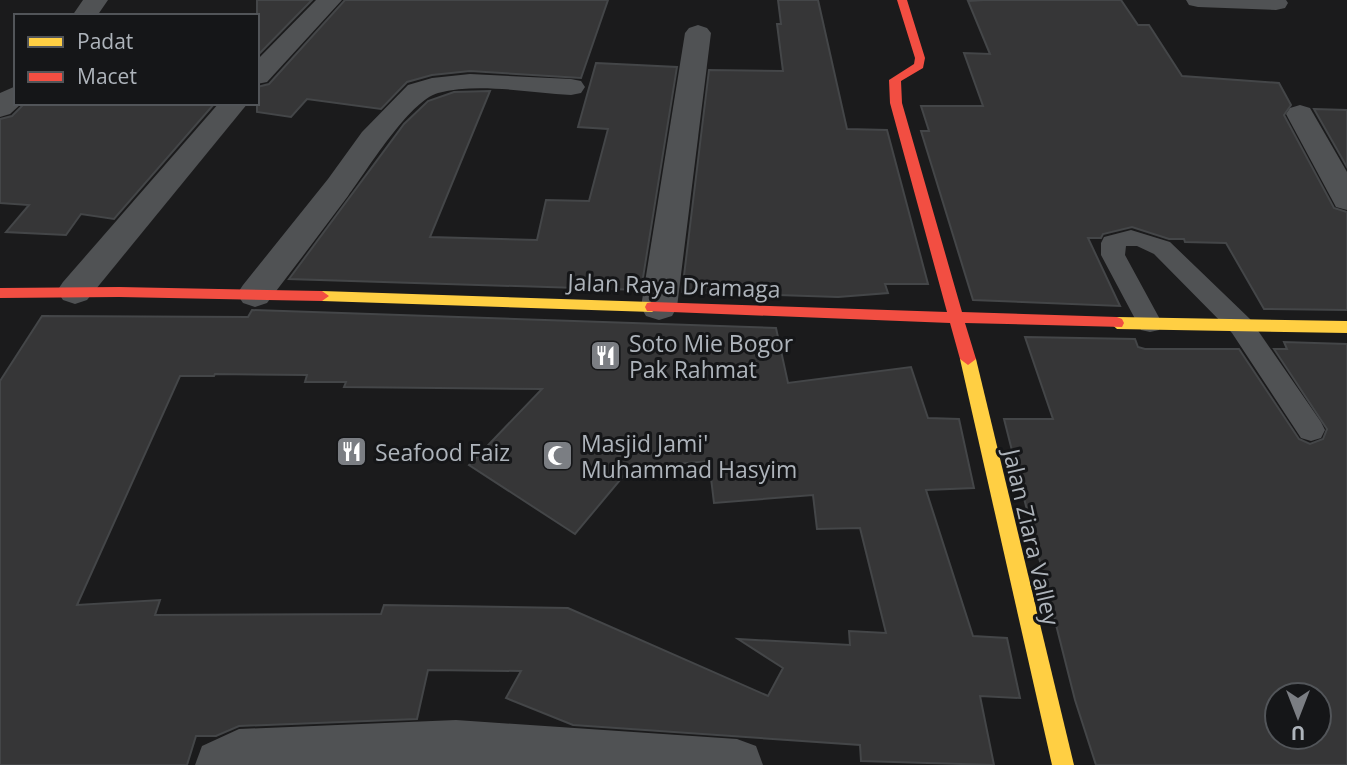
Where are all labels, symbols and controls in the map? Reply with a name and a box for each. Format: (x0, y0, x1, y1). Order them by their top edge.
legend (14, 14, 259, 105)
text: Padat (77, 27, 133, 55)
text: Macet (77, 62, 137, 90)
street label: Jalan Raya Dramaga (565, 265, 781, 305)
place label: Soto Mie Bogor Pak Rahmat (629, 327, 794, 385)
restaurant icon: Soto Mie Bogor Pak Rahmat (589, 339, 623, 373)
place label: Masjid Jami' Muhammad Hasyim (581, 427, 797, 485)
restaurant icon: Seafood Faiz (335, 435, 369, 469)
place label: Seafood Faiz (375, 436, 510, 468)
mosque icon: Masjid Jami' Muhammad Hasyim (541, 439, 575, 473)
street label: Jalan Ziara Valley (996, 444, 1068, 629)
north arrow (1263, 681, 1333, 751)
text: U (1291, 720, 1305, 746)

